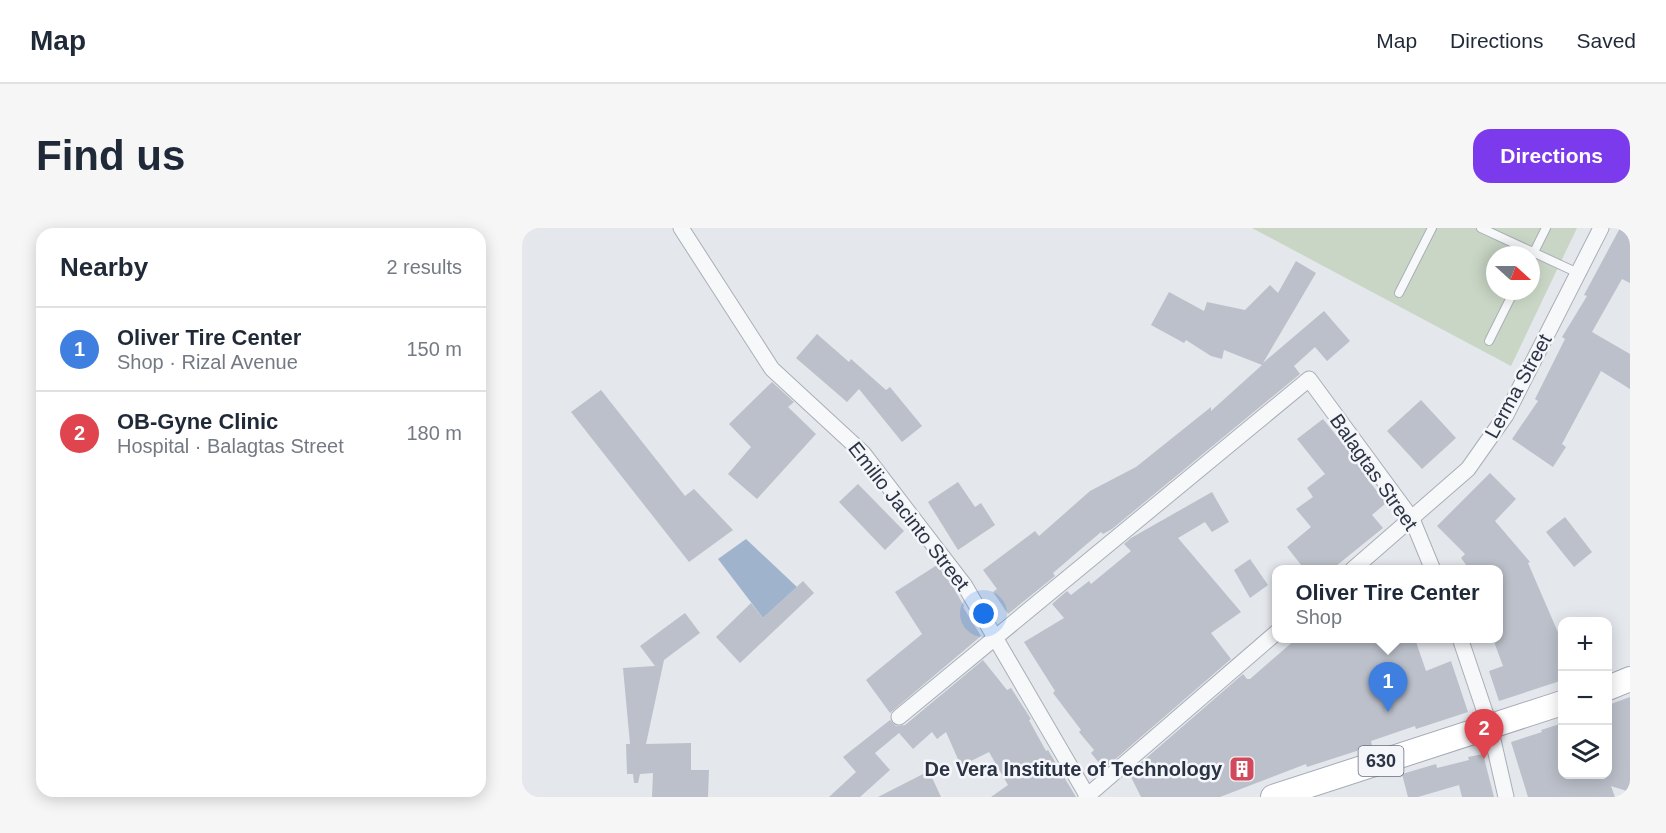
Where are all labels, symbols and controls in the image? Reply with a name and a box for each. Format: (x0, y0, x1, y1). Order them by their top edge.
text: Map (30, 25, 86, 56)
text: Map (1376, 29, 1417, 52)
text: Directions (1450, 29, 1543, 52)
text: Saved (1576, 29, 1636, 52)
button: Directions (1473, 129, 1630, 183)
text: Find us (36, 132, 185, 179)
north arrow (1486, 246, 1540, 300)
text: Nearby (60, 252, 148, 282)
text: 2 results (386, 256, 462, 278)
text: Oliver Tire Center (117, 325, 301, 350)
street label: Lerma Street (1480, 330, 1556, 442)
text: 1 (74, 338, 85, 360)
text: 150 m (406, 338, 462, 360)
text: Shop · Rizal Avenue (117, 351, 298, 373)
text: OB-Gyne Clinic (117, 409, 278, 434)
street label: Balagtas Street (1326, 410, 1422, 535)
text: 2 (74, 422, 85, 444)
text: 180 m (406, 422, 462, 444)
text: Hospital · Balagtas Street (117, 435, 344, 457)
street label: Emilio Jacinto Street (844, 437, 974, 595)
popup (1272, 565, 1503, 643)
text: Oliver Tire Center (1295, 580, 1480, 605)
your location (969, 599, 998, 628)
text: Shop (1295, 606, 1342, 628)
map controls (1558, 617, 1612, 779)
button: + (1558, 617, 1612, 671)
pin: 1 (1368, 662, 1408, 712)
button: − (1558, 671, 1612, 725)
pin: 2 (1464, 710, 1504, 759)
button: layers (1558, 725, 1612, 779)
road number: 630 (1358, 746, 1404, 776)
building icon: De Vera Institute of Technology (1227, 754, 1257, 784)
place label: De Vera Institute of Technology (925, 758, 1223, 780)

